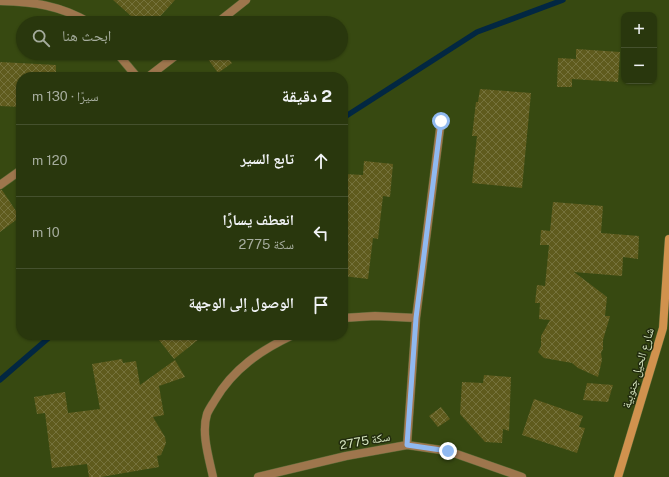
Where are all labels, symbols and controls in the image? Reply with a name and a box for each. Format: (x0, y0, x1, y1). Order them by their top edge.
map controls (621, 12, 657, 84)
button: + (621, 12, 657, 48)
search box (16, 16, 348, 60)
icon: search (30, 27, 52, 49)
text: ابحث هنا (62, 27, 111, 44)
button: − (621, 48, 657, 84)
text: 2 دقيقة (282, 86, 332, 106)
text: سيرًا · 130 m (32, 89, 99, 104)
route start (432, 112, 450, 130)
text: تابع السير (241, 150, 294, 167)
icon: ahead (310, 150, 332, 172)
text: 120 m (32, 153, 67, 168)
text: انعطف يسارًا (223, 211, 294, 228)
icon: left (310, 222, 332, 244)
text: 10 m (32, 225, 60, 240)
text: سكة 2775 (239, 237, 294, 252)
text: الوصول إلى الوجهة (189, 294, 294, 311)
icon: arrive (310, 294, 332, 316)
street label: شارع الحيل جنوبية (619, 326, 658, 410)
street label: سكة 2775 (339, 430, 392, 452)
route end (439, 442, 457, 460)

